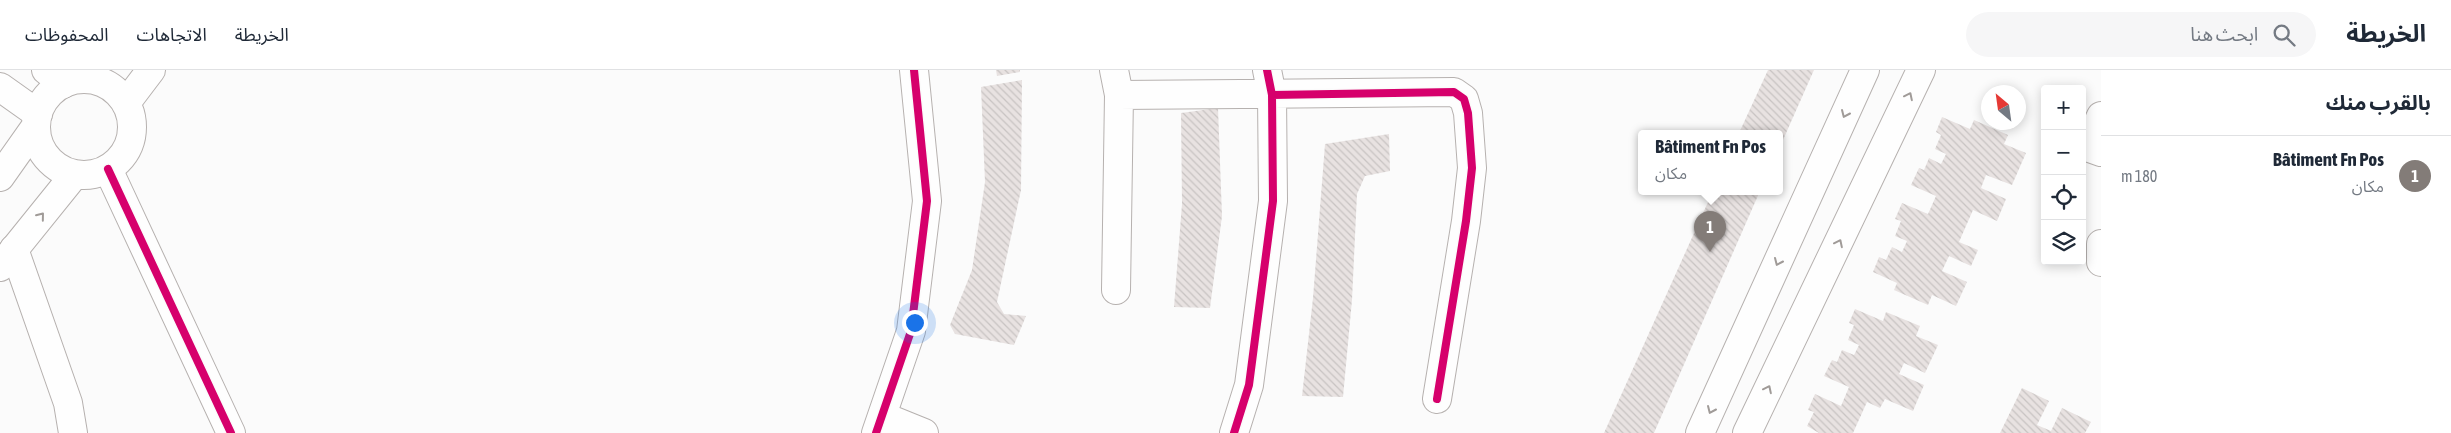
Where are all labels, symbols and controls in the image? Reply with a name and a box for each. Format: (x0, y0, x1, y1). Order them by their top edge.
search box (1966, 12, 2316, 57)
text: الخريطة (2346, 20, 2426, 47)
icon: search (2270, 21, 2298, 49)
text: ابحث هنا (2190, 23, 2258, 45)
text: المحفوظات (25, 24, 109, 45)
text: الاتجاهات (137, 24, 207, 45)
text: الخريطة (235, 24, 289, 45)
north arrow (1981, 85, 2026, 130)
map controls (2041, 85, 2086, 265)
button: + (2041, 85, 2086, 130)
text: بالقرب منك (2326, 90, 2431, 114)
one-way arrow (1903, 92, 1913, 101)
one-way arrow (1840, 109, 1851, 118)
popup (1638, 130, 1783, 195)
button: − (2041, 130, 2086, 175)
text: Bâtiment Fn Pos (1655, 135, 1766, 157)
text: Bâtiment Fn Pos (2273, 148, 2384, 170)
text: مكان (1655, 164, 1687, 182)
text: 180 m (2121, 167, 2157, 185)
text: 1 (2411, 167, 2419, 185)
button: locate (2041, 175, 2086, 220)
text: مكان (2352, 177, 2384, 195)
pin: 1 (1694, 211, 1726, 252)
one-way arrow (36, 212, 45, 221)
button: layers (2041, 220, 2086, 265)
one-way arrow (1832, 239, 1842, 248)
one-way arrow (1773, 257, 1784, 266)
your location (902, 310, 928, 336)
one-way arrow (1762, 385, 1773, 394)
one-way arrow (1706, 405, 1717, 414)

